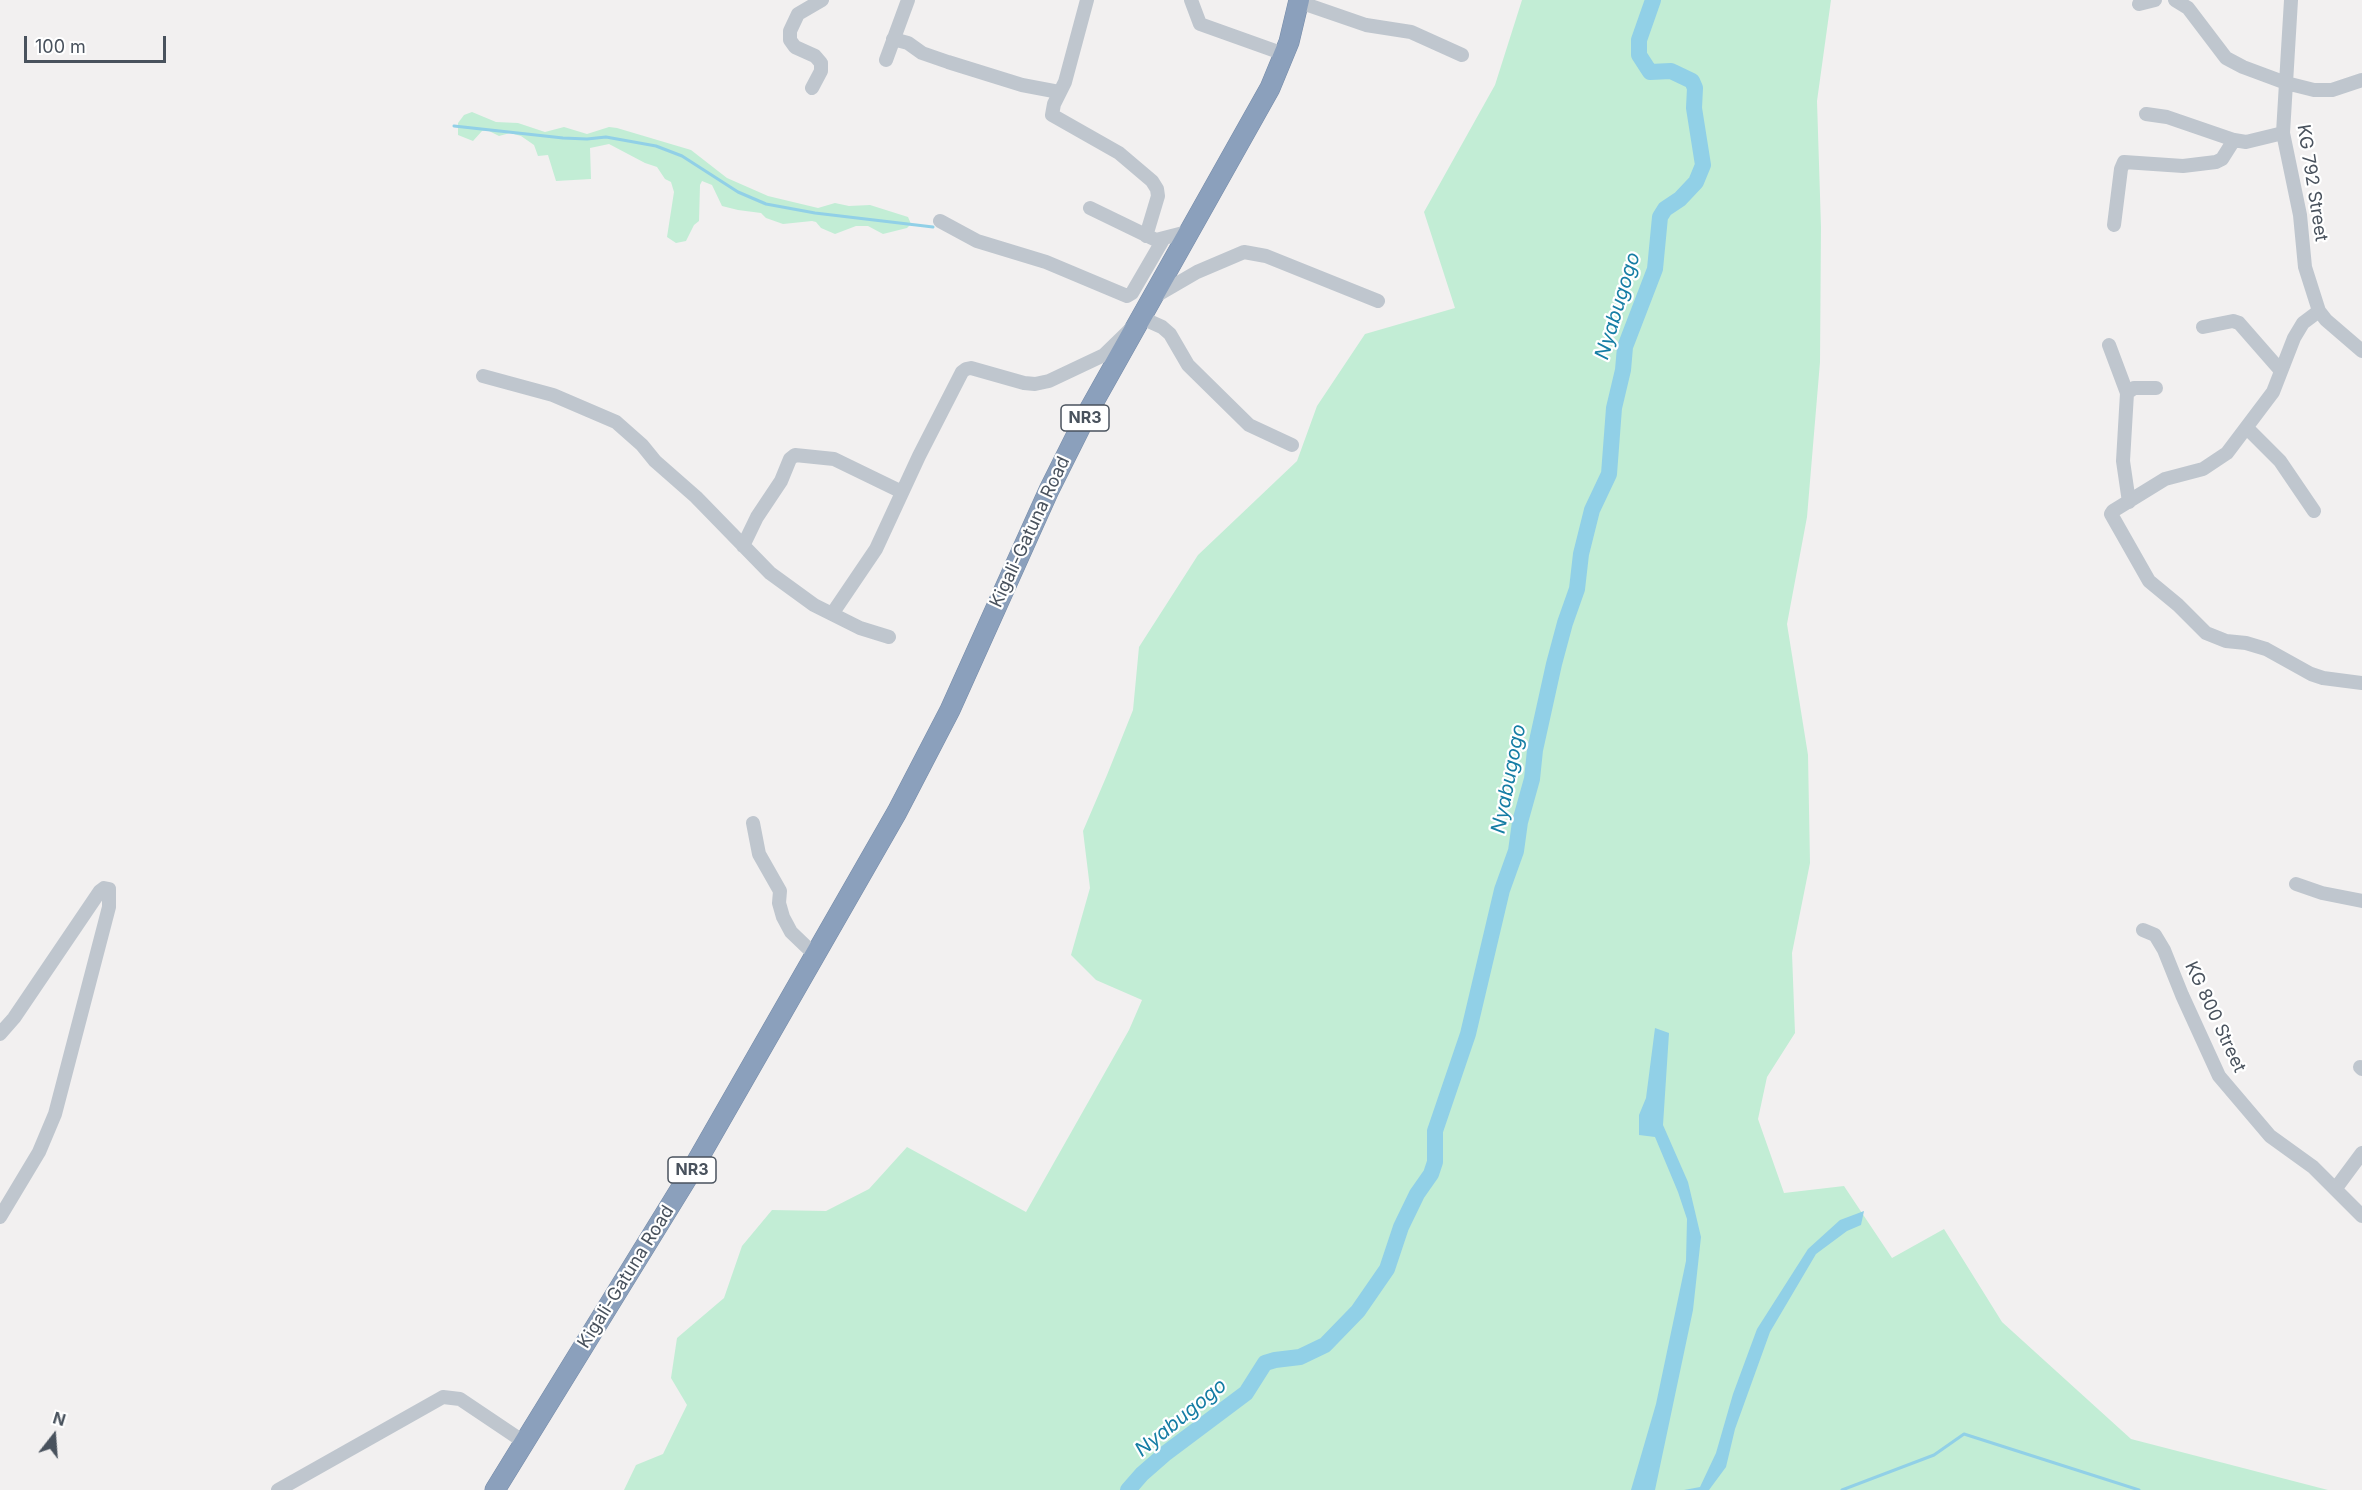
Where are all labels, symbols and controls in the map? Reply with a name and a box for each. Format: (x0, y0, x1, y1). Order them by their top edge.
scale bar (27, 24, 170, 62)
text: 100 m (35, 36, 86, 57)
street label: KG 792 Street (2292, 123, 2332, 243)
water label: Nyabugogo (1590, 249, 1646, 363)
road number: NR3 (1061, 405, 1109, 431)
street label: Kigali-Gatuna Road (986, 453, 1074, 611)
water label: Nyabugogo (1487, 722, 1531, 836)
street label: KG 800 Street (2180, 958, 2250, 1076)
road number: NR3 (668, 1157, 716, 1183)
street label: Kigali-Gatuna Road (573, 1202, 679, 1352)
water label: Nyabugogo (1130, 1374, 1232, 1462)
north arrow (24, 1406, 84, 1466)
text: N (50, 1407, 68, 1430)

